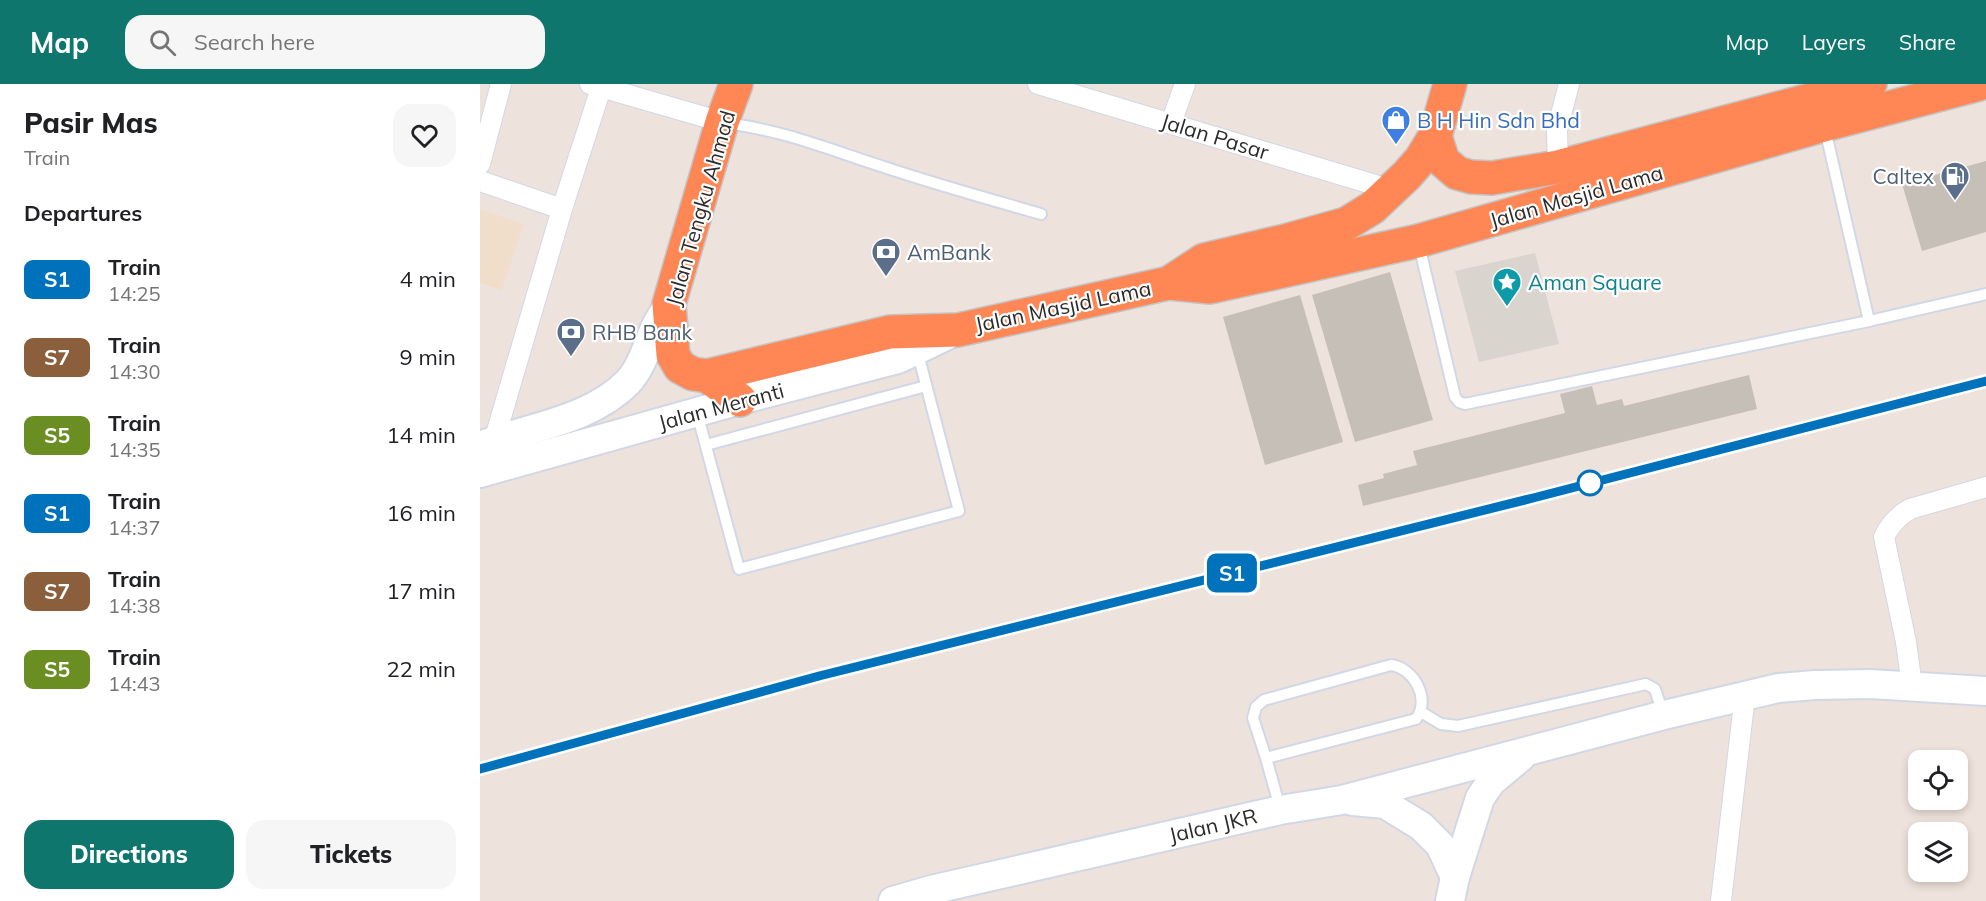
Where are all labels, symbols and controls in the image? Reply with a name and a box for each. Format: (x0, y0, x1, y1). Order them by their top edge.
search box (125, 15, 545, 69)
text: Map (30, 25, 89, 60)
icon: search (146, 26, 179, 59)
text: Search here (194, 28, 315, 56)
text: Map (1726, 29, 1769, 55)
text: Layers (1802, 29, 1866, 55)
text: Share (1899, 29, 1956, 55)
button: heart (393, 104, 456, 167)
shop icon: B H Hin Sdn Bhd (1380, 104, 1412, 146)
text: Pasir Mas (24, 105, 158, 140)
street label: Jalan Tengku Ahmad (660, 107, 740, 309)
street label: Jalan Pasar (1158, 107, 1272, 165)
place label: B H Hin Sdn Bhd (1417, 107, 1580, 133)
text: Train (24, 145, 70, 170)
street label: Jalan Masjid Lama (1486, 159, 1666, 233)
fuel station icon: Caltex (1939, 160, 1971, 202)
place label: Caltex (1873, 163, 1934, 189)
text: Departures (24, 199, 142, 227)
bank icon: AmBank (870, 236, 902, 278)
place label: AmBank (907, 239, 991, 265)
text: Train (108, 253, 161, 281)
text: 4 min (400, 265, 456, 293)
text: S1 (44, 266, 70, 292)
place icon: Aman Square (1491, 266, 1523, 308)
place label: Aman Square (1528, 269, 1662, 295)
street label: Jalan Masjid Lama (973, 275, 1153, 337)
text: 14:25 (108, 281, 161, 306)
bank icon: RHB Bank (555, 316, 587, 358)
place label: RHB Bank (592, 319, 693, 345)
text: Train (108, 331, 161, 359)
text: 9 min (400, 343, 456, 371)
text: S7 (44, 344, 70, 370)
text: 14:30 (108, 359, 161, 384)
street label: Jalan Meranti (655, 377, 787, 435)
text: Train (108, 409, 161, 437)
text: 14 min (386, 421, 456, 449)
text: S5 (44, 422, 70, 448)
text: 14:35 (108, 437, 161, 462)
unlabelled marker (1577, 470, 1603, 496)
text: Train (108, 487, 161, 515)
text: 16 min (386, 499, 456, 527)
text: S1 (44, 500, 70, 526)
text: 14:37 (108, 515, 161, 540)
line badge: S1 (1205, 554, 1259, 592)
text: S1 (1219, 560, 1245, 586)
text: Train (108, 565, 161, 593)
text: 17 min (386, 577, 456, 605)
text: S7 (44, 578, 70, 604)
text: 14:38 (108, 593, 161, 618)
text: Train (108, 643, 161, 671)
text: 22 min (386, 655, 456, 683)
text: S5 (44, 656, 70, 682)
text: 14:43 (108, 671, 161, 696)
map controls (1908, 750, 1968, 882)
button: locate (1908, 750, 1968, 810)
street label: Jalan JKR (1166, 802, 1260, 848)
button: Directions (24, 820, 234, 889)
button: Tickets (246, 820, 456, 889)
button: layers (1908, 822, 1968, 882)

